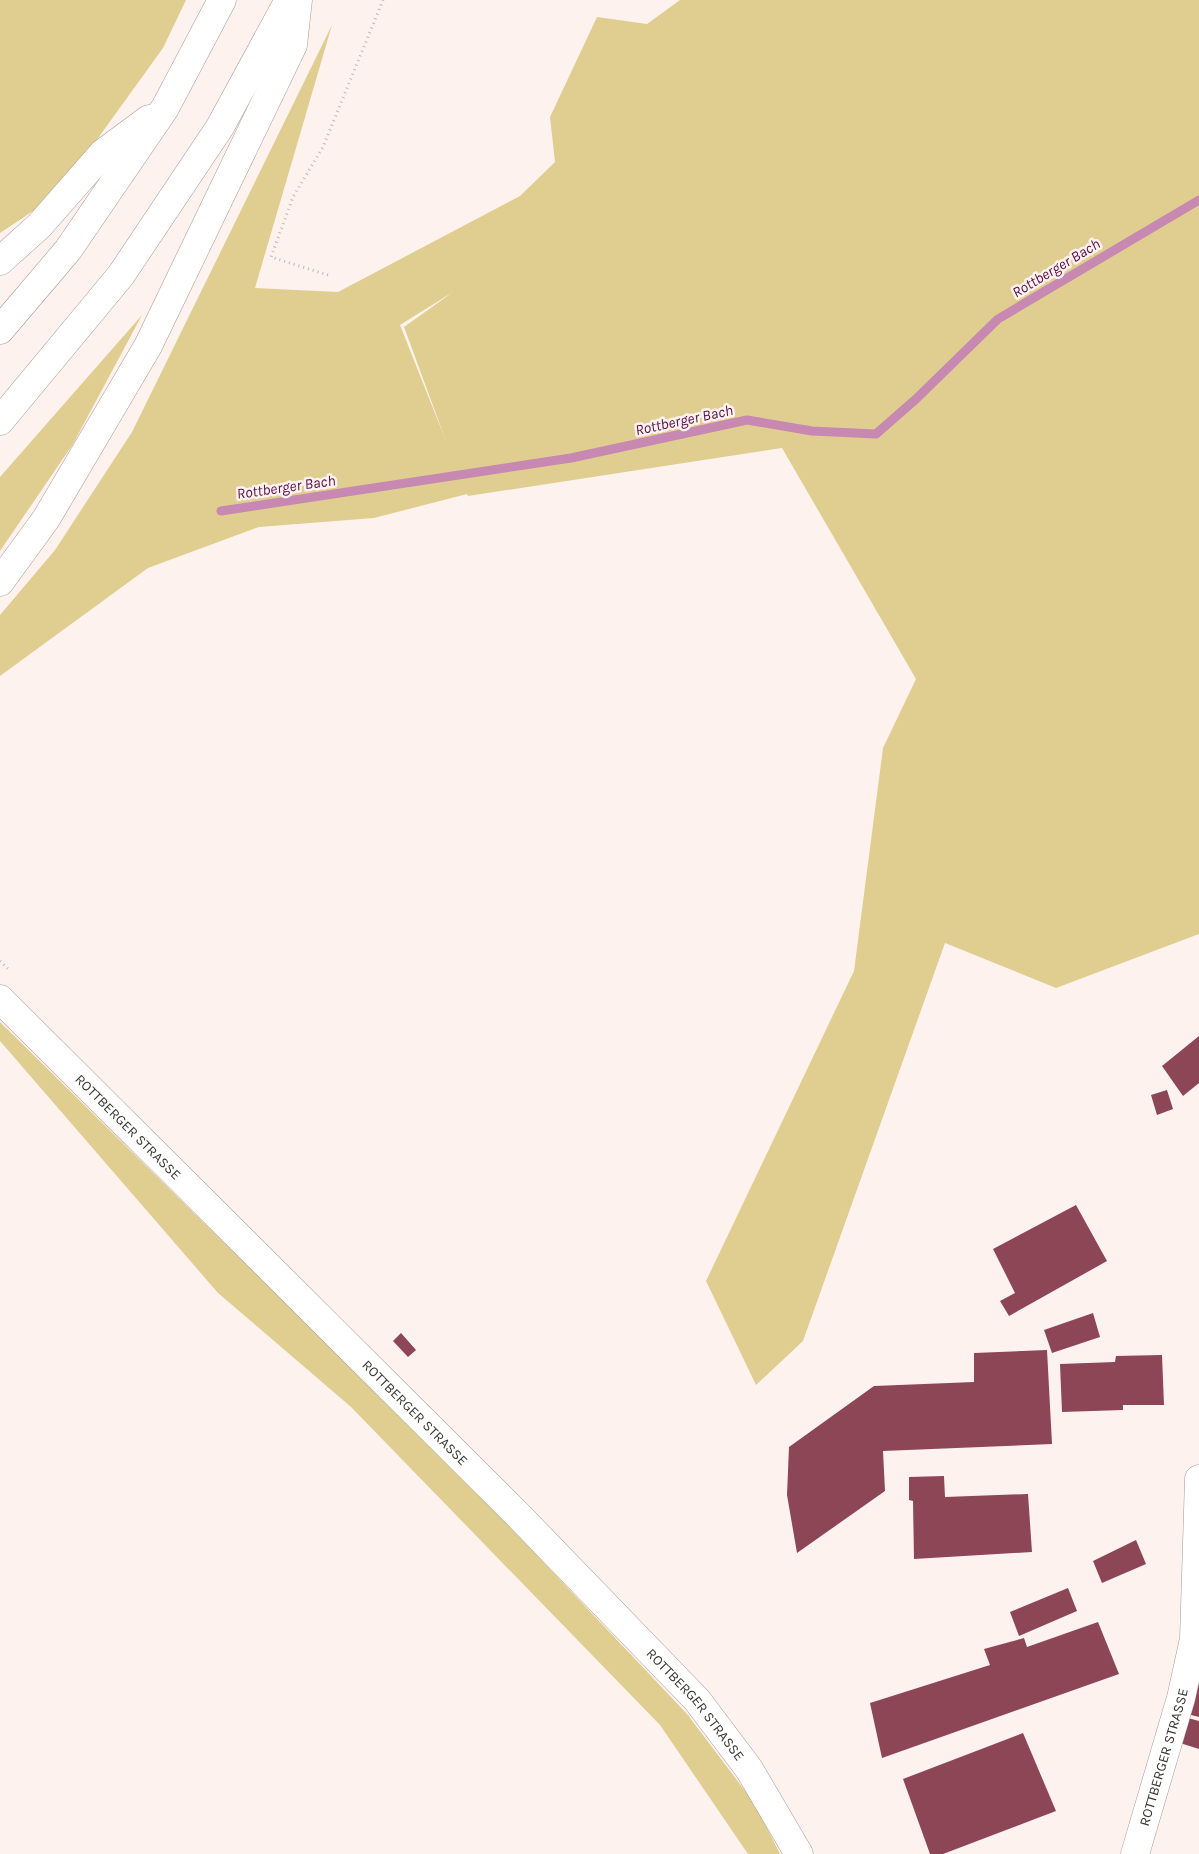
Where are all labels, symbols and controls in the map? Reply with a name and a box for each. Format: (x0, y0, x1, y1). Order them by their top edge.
water label: Rottberger Bach (1009, 235, 1103, 301)
water label: Rottberger Bach (633, 401, 735, 439)
water label: Rottberger Bach (235, 471, 337, 503)
street label: ROTTBERGER STRASSE (71, 1071, 184, 1183)
street label: ROTTBERGER STRASSE (358, 1357, 471, 1469)
street label: ROTTBERGER STRASSE (643, 1645, 748, 1764)
street label: ROTTBERGER STRASSE (1136, 1687, 1192, 1828)

